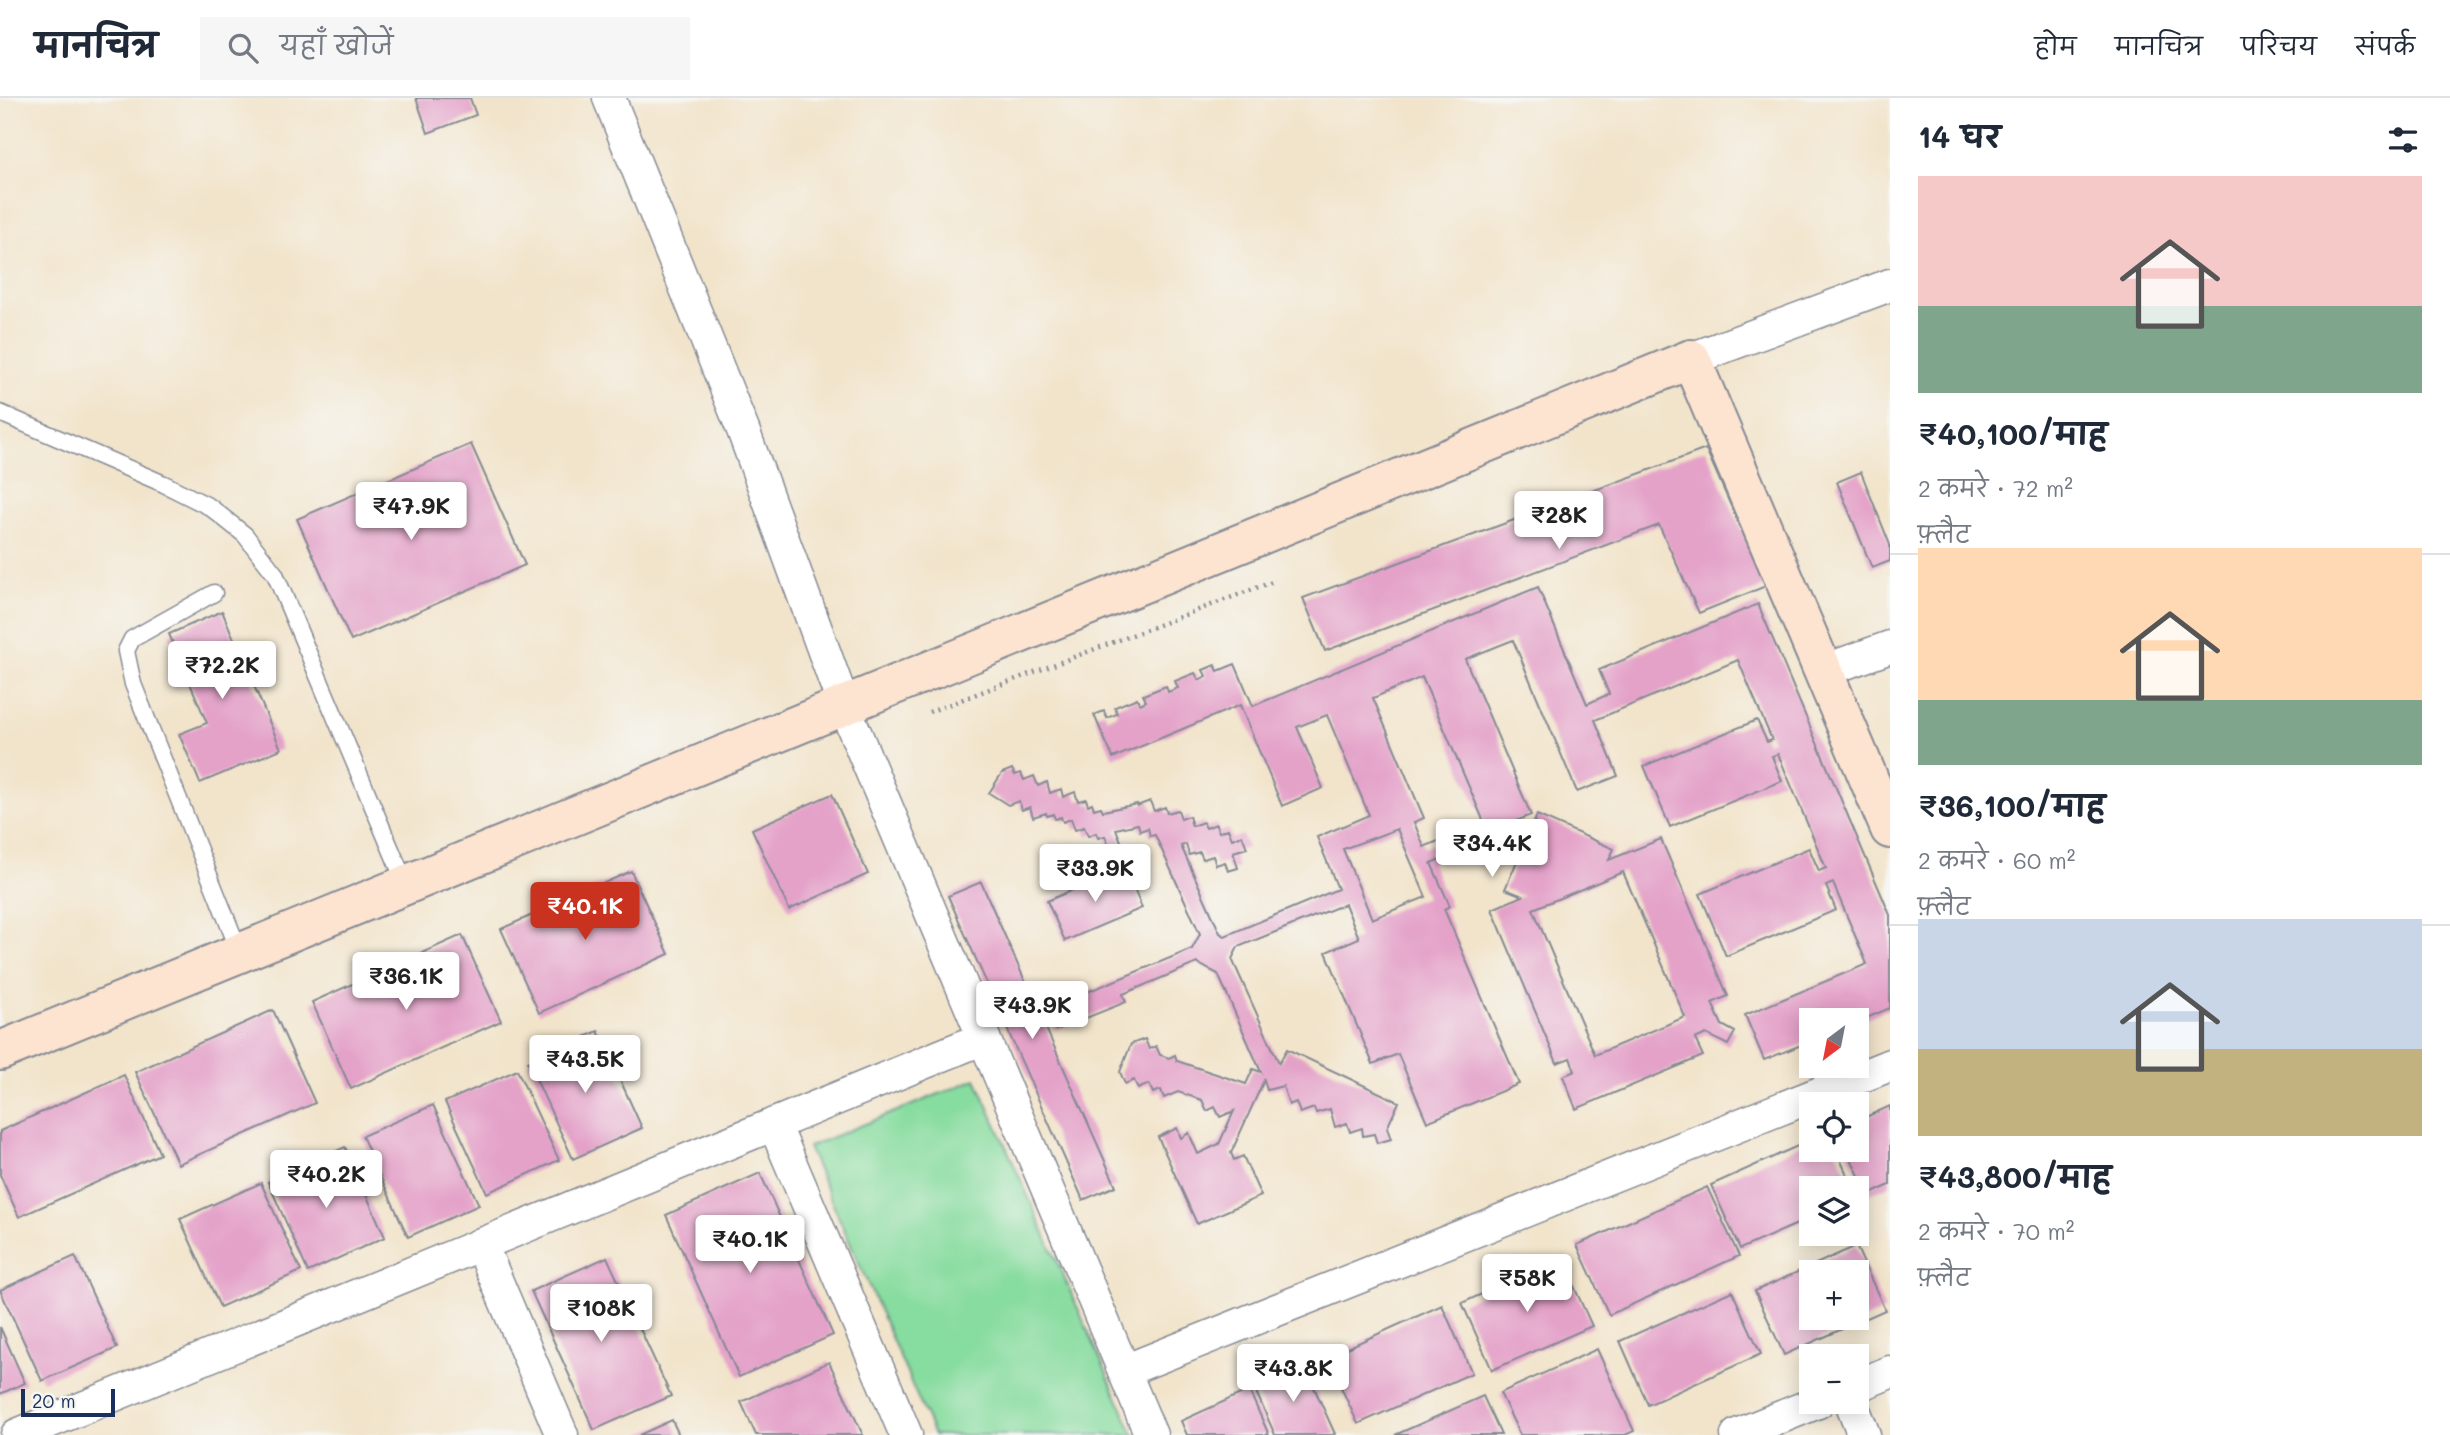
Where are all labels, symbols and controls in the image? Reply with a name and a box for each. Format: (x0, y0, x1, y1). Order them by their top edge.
search box (200, 17, 690, 80)
text: मानचित्र (35, 22, 158, 65)
text: यहाँ खोजें (280, 28, 393, 62)
icon: search (224, 29, 262, 67)
text: होम (2034, 30, 2077, 61)
text: मानचित्र (2115, 30, 2203, 61)
text: परिचय (2241, 30, 2317, 61)
text: संपर्क (2355, 30, 2415, 61)
text: 14 घर (1918, 116, 2001, 156)
icon: filters (2384, 121, 2422, 159)
icon: home (2107, 221, 2233, 347)
text: ₹40,100/माह (1918, 413, 2108, 453)
text: 2 कमरे · 72 m² (1918, 473, 2073, 503)
pin: ₹47.9K (354, 482, 468, 542)
text: ₹47.9K (372, 490, 450, 520)
pin: ₹28K (1518, 491, 1600, 551)
text: ₹28K (1530, 499, 1588, 529)
text: फ़्लैट (1918, 519, 1970, 549)
icon: home (2107, 593, 2233, 719)
pin: ₹72.2K (165, 642, 279, 701)
text: ₹72.2K (184, 649, 260, 679)
text: ₹36,100/माह (1918, 785, 2105, 825)
pin: ₹34.4K (1435, 820, 1549, 879)
text: ₹34.4K (1452, 827, 1532, 857)
pin: ₹33.9K (1038, 844, 1152, 904)
text: 2 कमरे · 60 m² (1918, 845, 2076, 875)
text: ₹33.9K (1056, 852, 1134, 882)
pin: ₹40.1K (528, 882, 642, 942)
text: ₹40.1K (546, 890, 624, 920)
text: फ़्लैट (1918, 891, 1970, 921)
pin: ₹36.1K (349, 953, 463, 1012)
text: ₹36.1K (368, 960, 444, 990)
icon: home (2107, 964, 2233, 1090)
pin: ₹43.9K (975, 982, 1089, 1041)
text: ₹43.9K (992, 989, 1072, 1019)
north arrow (1799, 1008, 1869, 1078)
map controls (1799, 1008, 1869, 1414)
pin: ₹43.5K (528, 1035, 642, 1095)
text: ₹43.5K (545, 1043, 625, 1073)
button: locate (1799, 1092, 1869, 1162)
pin: ₹40.2K (269, 1150, 383, 1210)
text: ₹43,800/माह (1918, 1156, 2112, 1196)
text: ₹40.2K (286, 1158, 366, 1188)
button: layers (1799, 1176, 1869, 1246)
pin: ₹40.1K (693, 1216, 807, 1275)
text: 2 कमरे · 70 m² (1918, 1216, 2074, 1246)
text: ₹40.1K (711, 1223, 789, 1253)
pin: ₹58K (1486, 1254, 1568, 1314)
button: + (1799, 1260, 1869, 1330)
text: ₹58K (1498, 1262, 1556, 1292)
text: फ़्लैट (1918, 1262, 1970, 1292)
pin: ₹108K (552, 1284, 650, 1344)
text: ₹108K (566, 1292, 636, 1322)
pin: ₹43.8K (1236, 1344, 1350, 1404)
button: − (1799, 1344, 1869, 1414)
text: ₹43.8K (1253, 1352, 1333, 1382)
scale bar (21, 1386, 116, 1418)
text: 20 m (32, 1388, 76, 1413)

